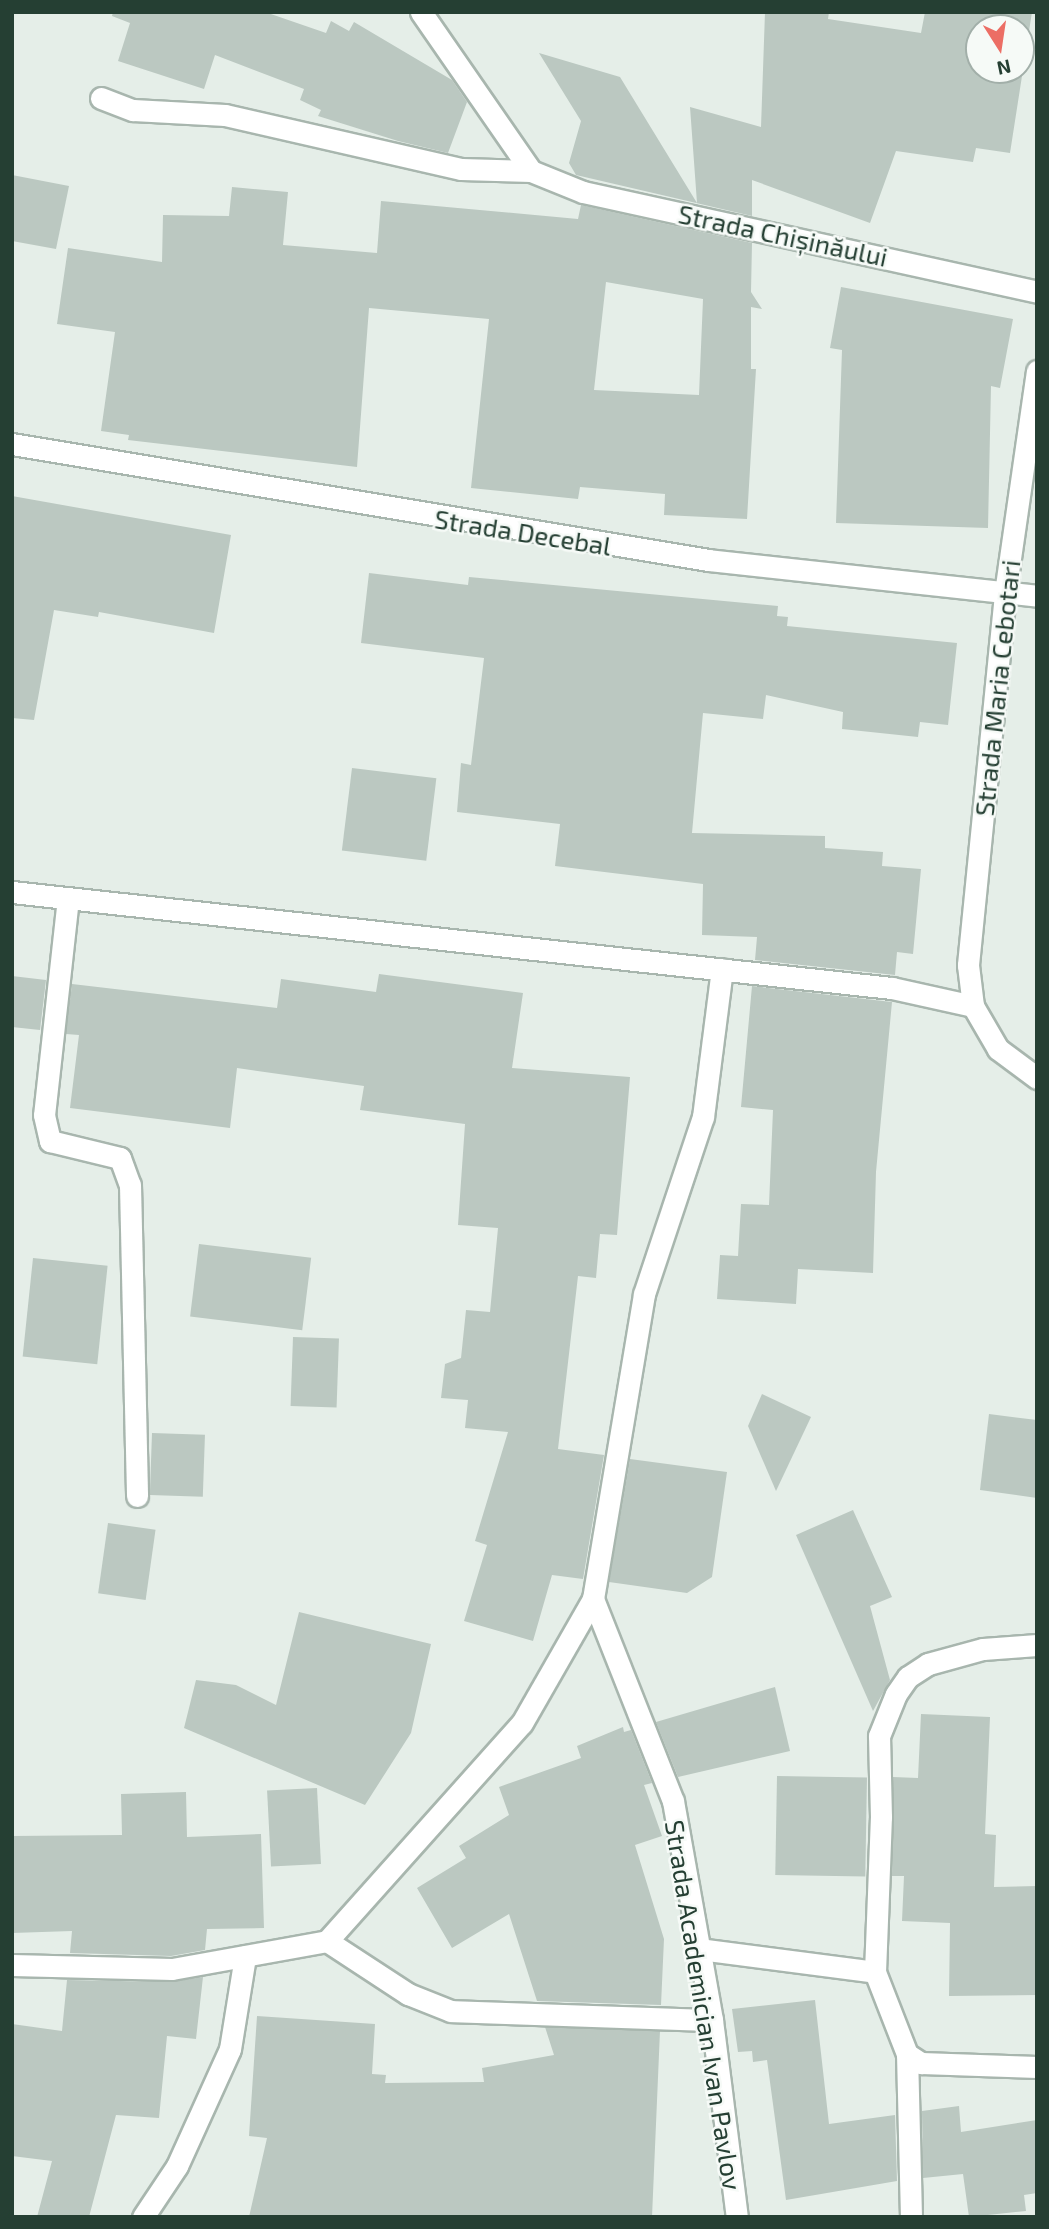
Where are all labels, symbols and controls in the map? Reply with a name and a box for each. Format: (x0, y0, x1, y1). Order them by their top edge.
north arrow (965, 14, 1035, 84)
text: N (995, 55, 1013, 81)
street label: Strada Chișinăului (675, 198, 891, 272)
street label: Strada Decebal (432, 503, 614, 561)
street label: Strada Maria Cebotari (968, 558, 1026, 818)
street label: Strada Academician Ivan Pavlov (659, 1818, 749, 2192)

